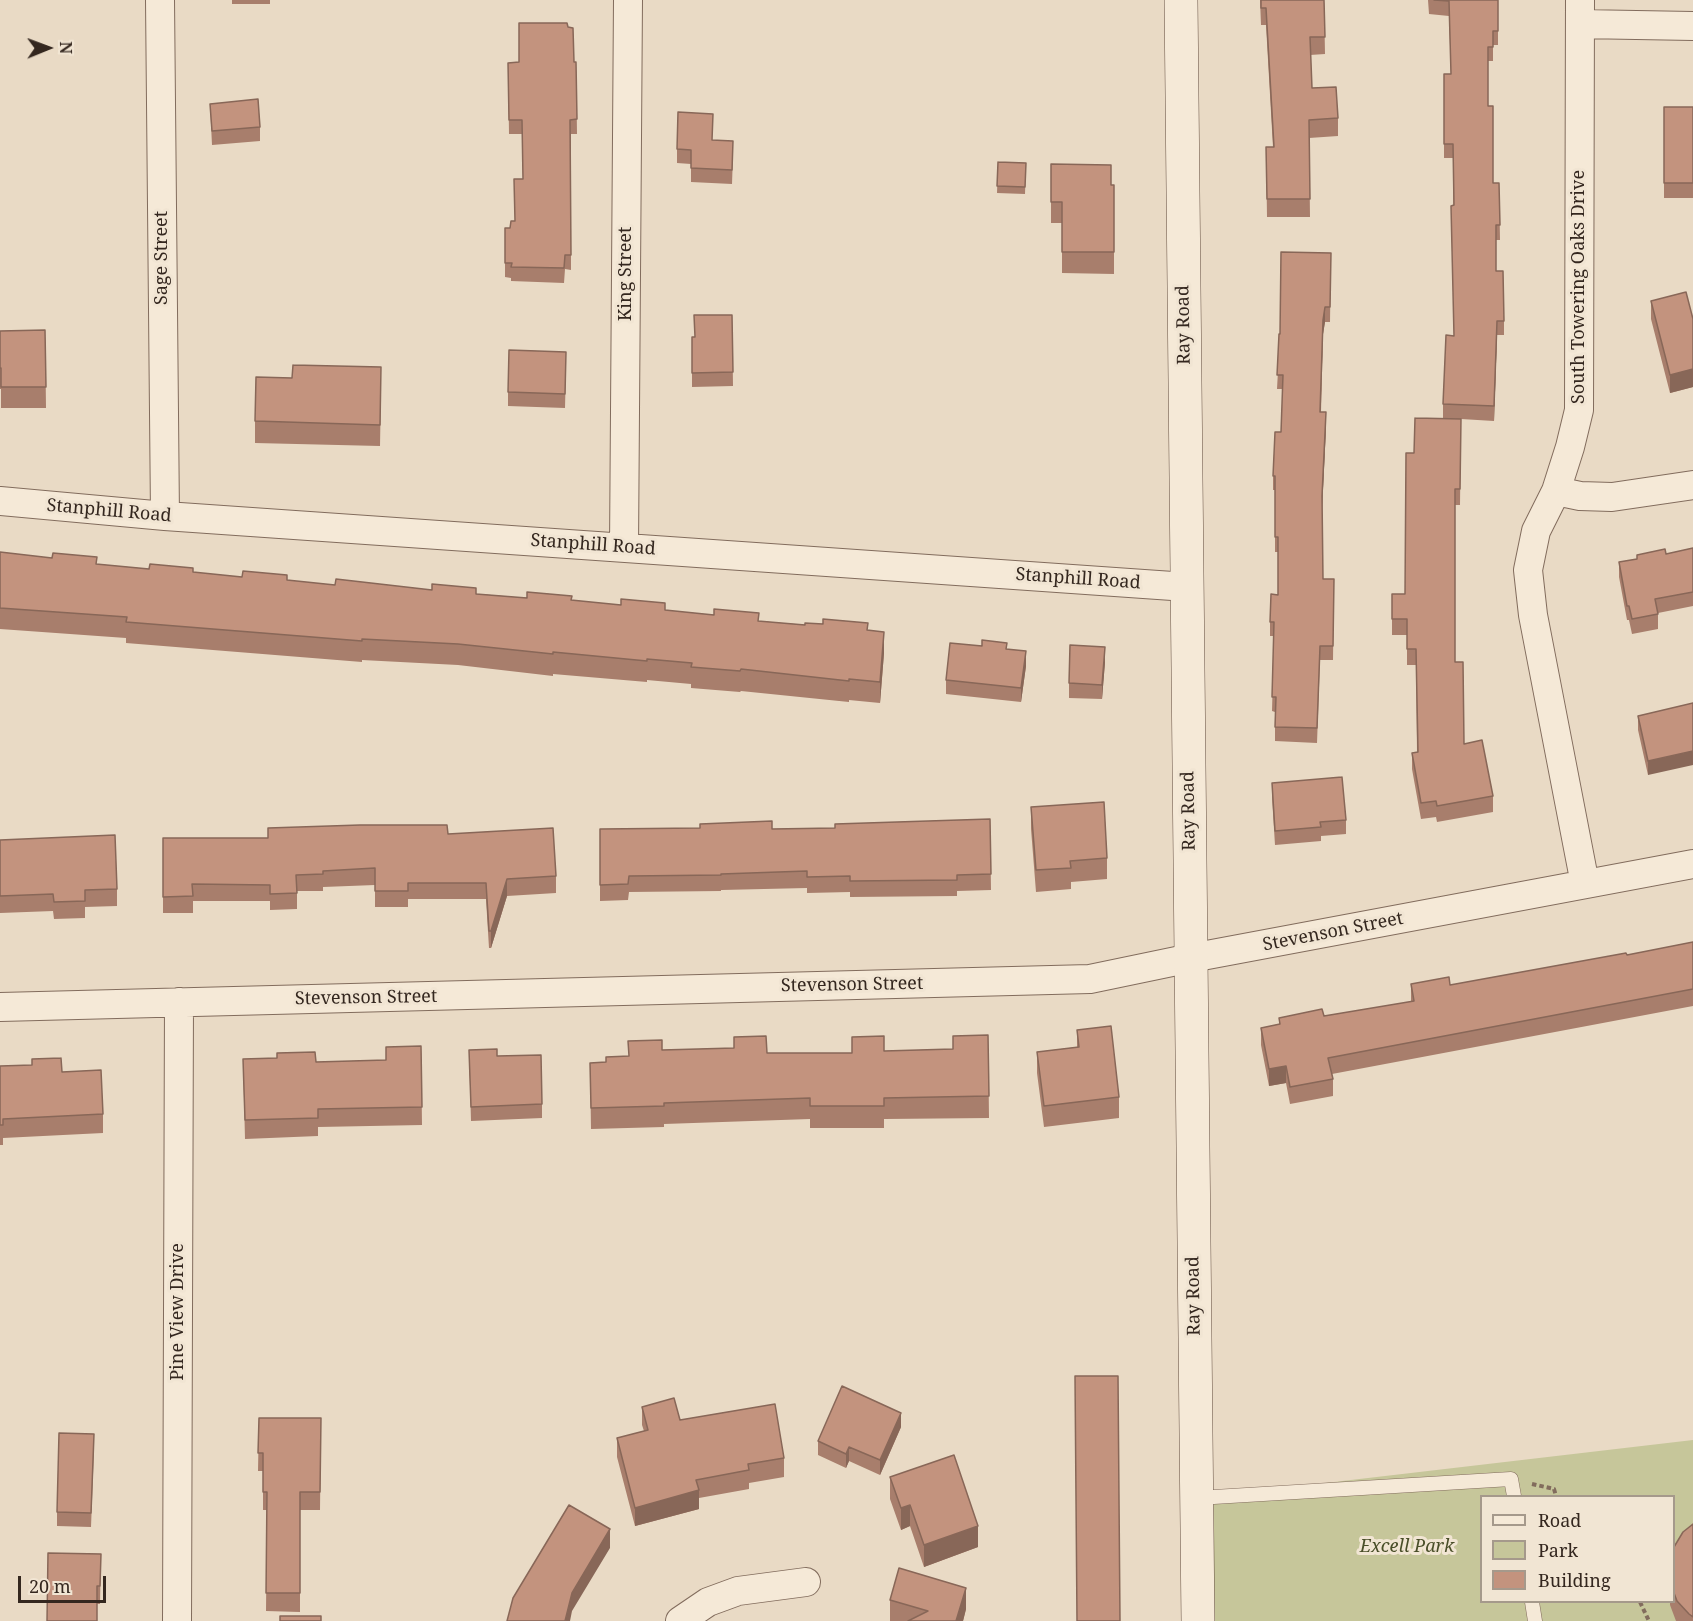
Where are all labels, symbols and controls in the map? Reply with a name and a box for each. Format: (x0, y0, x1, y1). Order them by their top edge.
north arrow (18, 18, 78, 78)
text: N (55, 41, 77, 54)
street label: South Towering Oaks Drive (1568, 170, 1590, 404)
street label: Sage Street (151, 211, 173, 305)
street label: King Street (615, 227, 637, 321)
street label: Ray Road (1173, 285, 1195, 365)
street label: Stanphill Road (46, 495, 172, 527)
street label: Stanphill Road (530, 530, 656, 560)
street label: Stanphill Road (1015, 564, 1141, 594)
street label: Ray Road (1178, 771, 1200, 851)
street label: Stevenson Street (1261, 908, 1405, 956)
street label: Stevenson Street (781, 973, 923, 997)
street label: Stevenson Street (295, 986, 437, 1010)
street label: Pine View Drive (167, 1243, 189, 1381)
street label: Ray Road (1183, 1256, 1205, 1336)
legend (1480, 1495, 1675, 1603)
text: Road (1538, 1508, 1581, 1532)
park label: Excell Park (1360, 1536, 1454, 1558)
text: Park (1538, 1538, 1578, 1562)
scale bar (21, 1564, 110, 1602)
text: Building (1538, 1568, 1611, 1592)
text: 20 m (29, 1574, 71, 1598)

